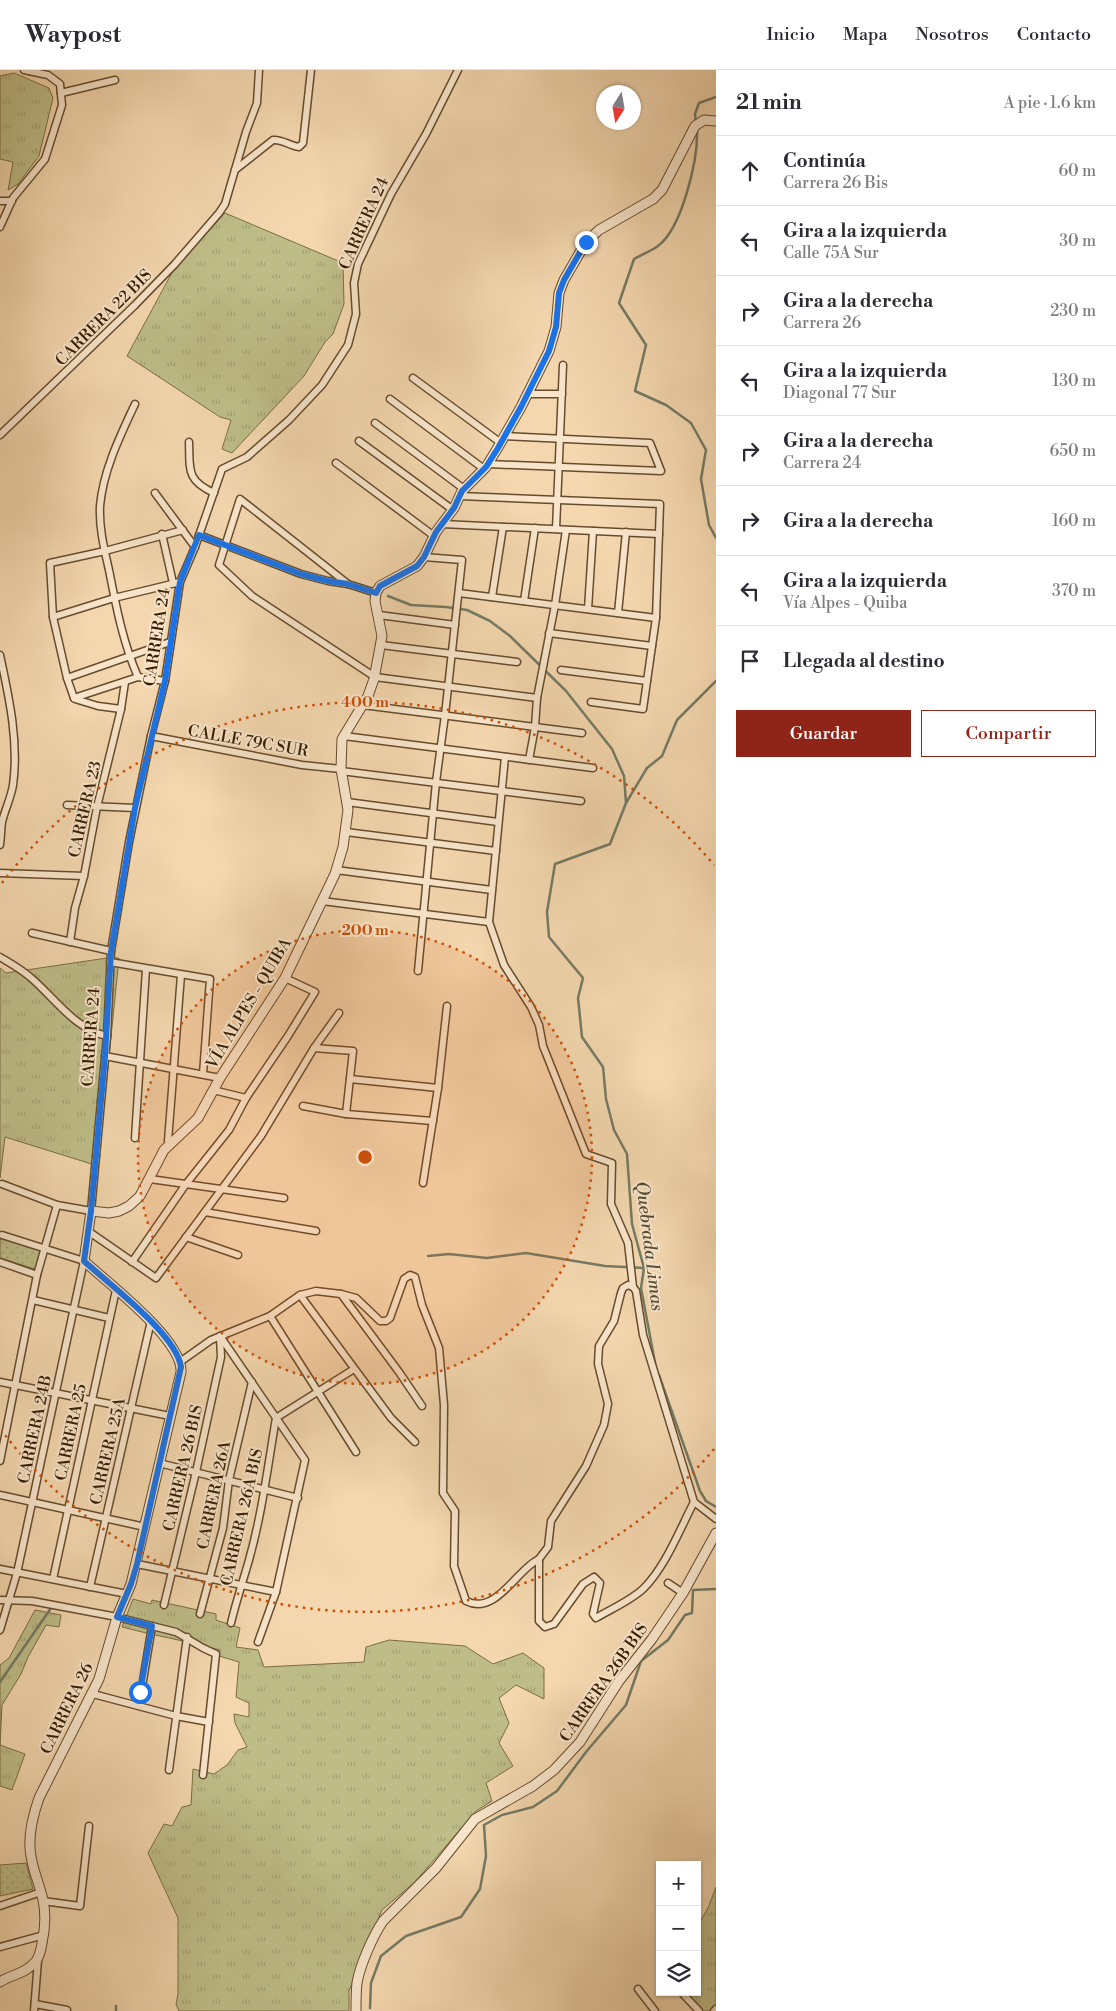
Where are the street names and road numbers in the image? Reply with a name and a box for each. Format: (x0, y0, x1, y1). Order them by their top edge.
street label: CARRERA 24 (335, 173, 393, 273)
street label: CARRERA 22 BIS (51, 265, 156, 370)
street label: CARRERA 24 (139, 586, 175, 688)
street label: CALLE 79C SUR (186, 721, 310, 762)
street label: CARRERA 23 (64, 759, 106, 860)
street label: VÍA ALPES - QUIBA (200, 932, 296, 1073)
street label: CARRERA 24 (78, 986, 104, 1087)
street label: CARRERA 24B (14, 1373, 56, 1485)
street label: CARRERA 25 (51, 1382, 91, 1483)
street label: CARRERA 25A (86, 1395, 130, 1507)
street label: CARRERA 26 BIS (159, 1403, 207, 1533)
street label: CARRERA 26A (193, 1438, 235, 1551)
street label: CARRERA 26A BIS (216, 1447, 267, 1588)
street label: CARRERA 26B BIS (555, 1619, 652, 1746)
street label: CARRERA 26 (36, 1659, 98, 1758)

